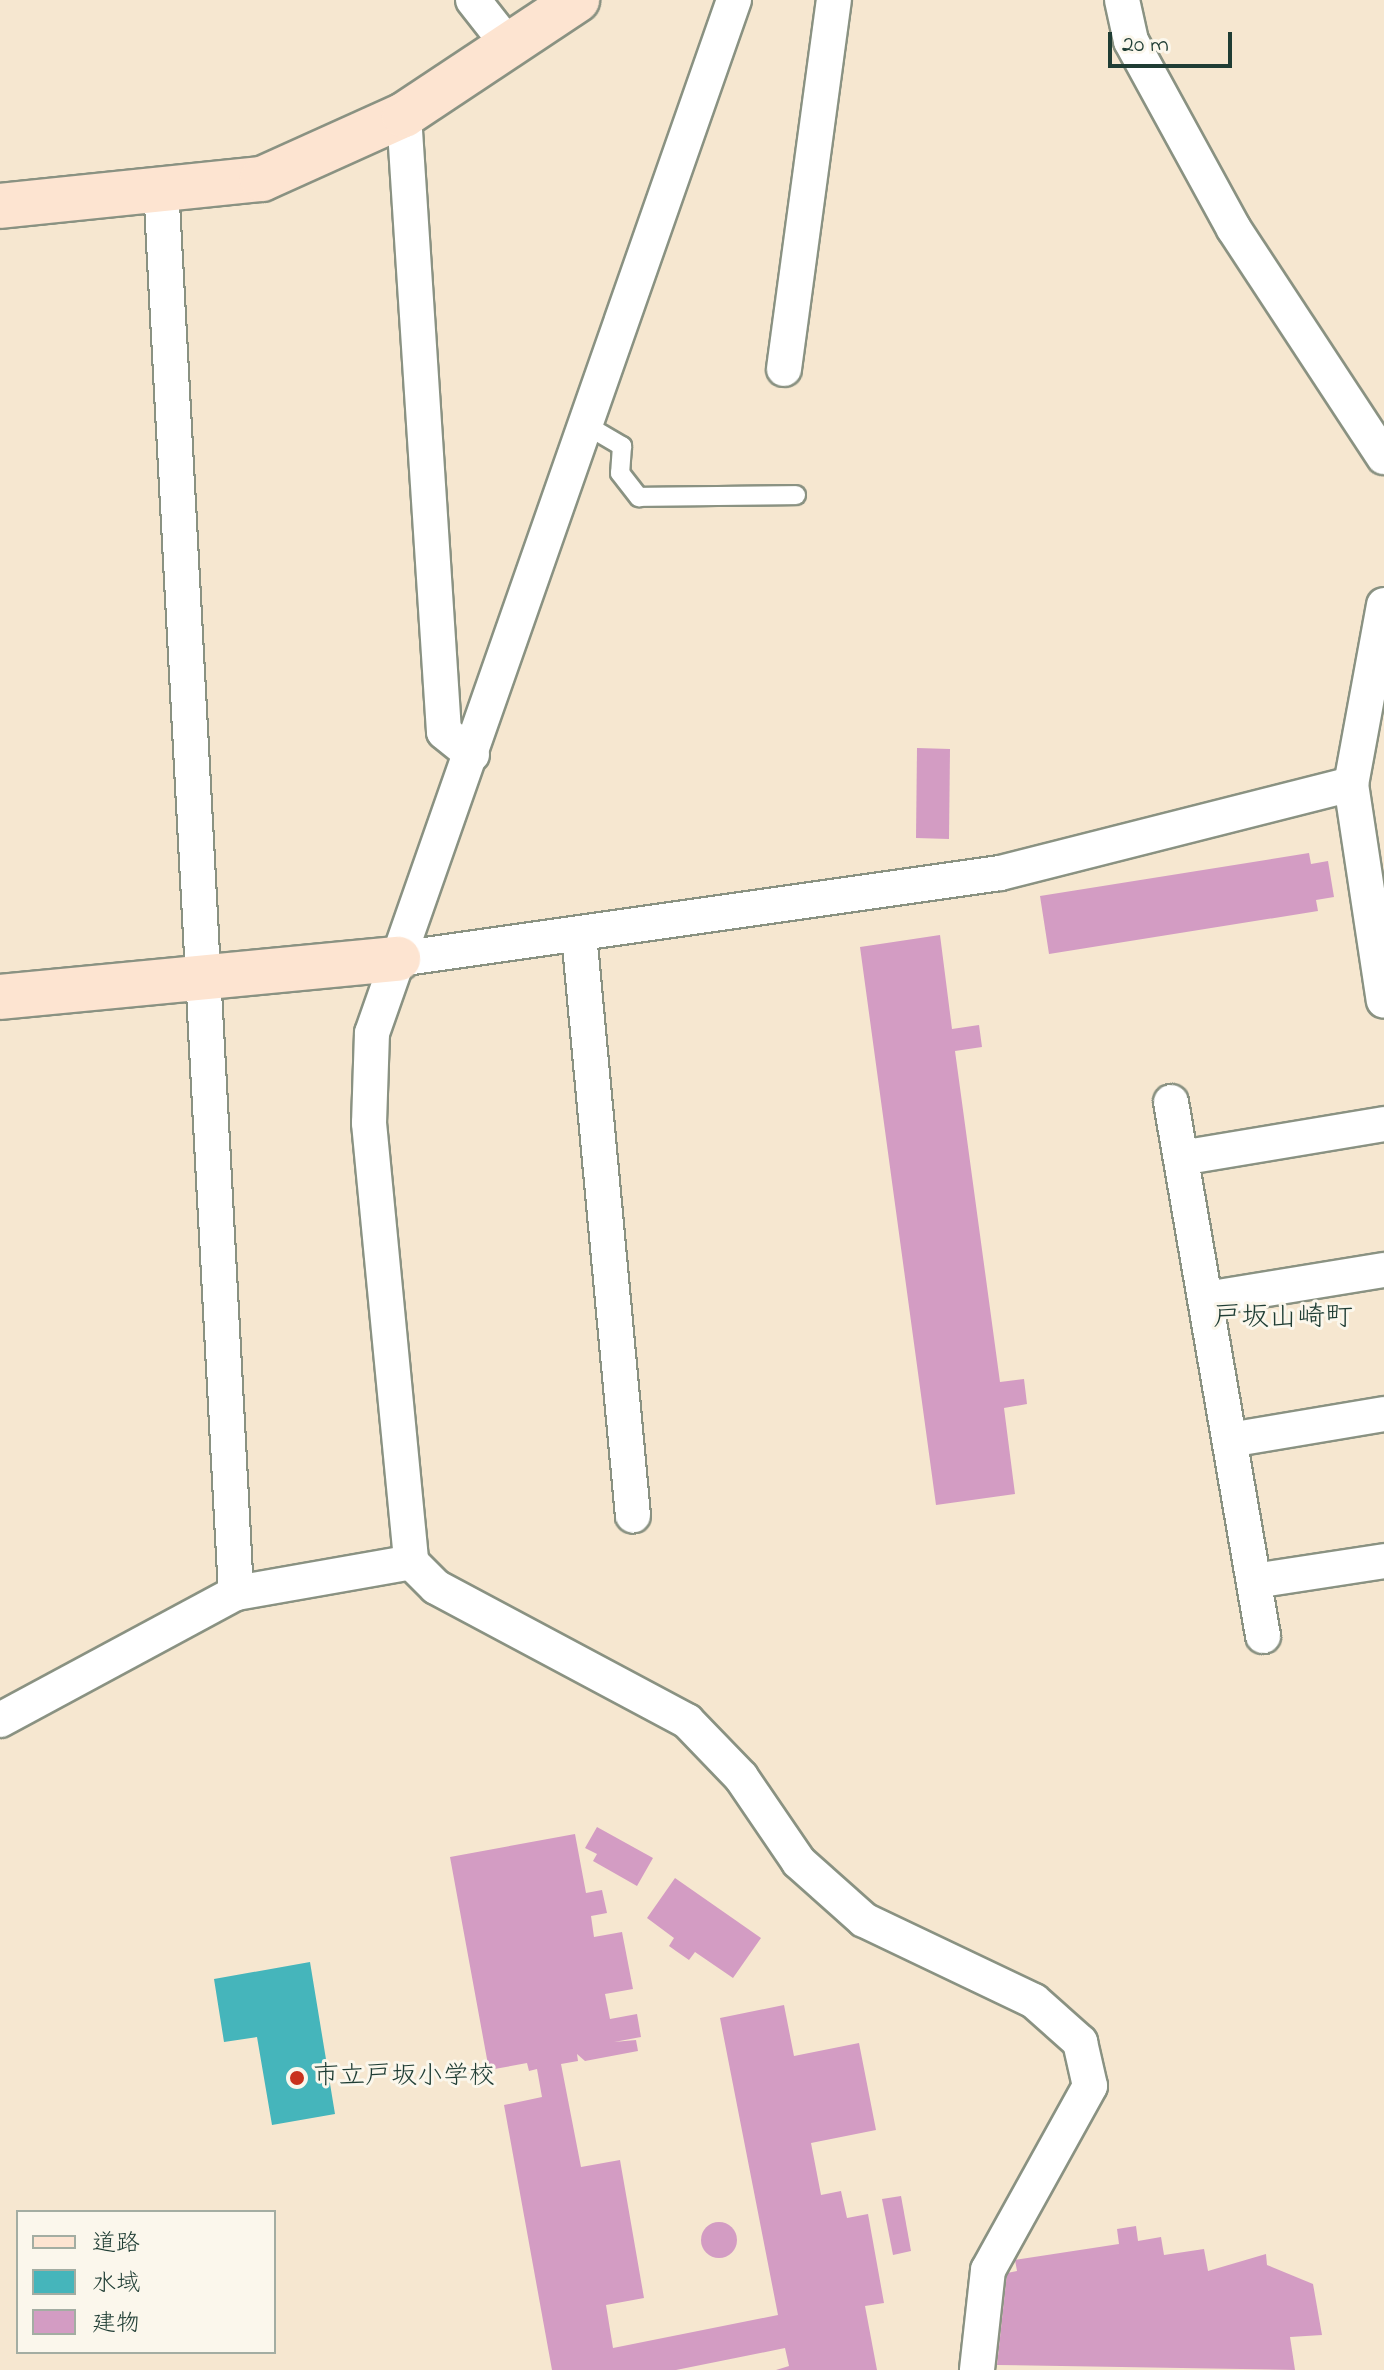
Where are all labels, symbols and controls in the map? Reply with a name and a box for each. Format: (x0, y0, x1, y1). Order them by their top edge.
scale bar (1112, 16, 1236, 66)
text: 20 m (1122, 28, 1169, 63)
district label: 戸坂山崎町 (1213, 1302, 1353, 1336)
place label: 市立戸坂小学校 (313, 2062, 495, 2094)
marker: 市立戸坂小学校 (288, 2069, 306, 2087)
legend (16, 2210, 276, 2354)
text: 道路 (92, 2227, 140, 2262)
text: 水域 (92, 2267, 140, 2302)
text: 建物 (92, 2307, 140, 2342)

